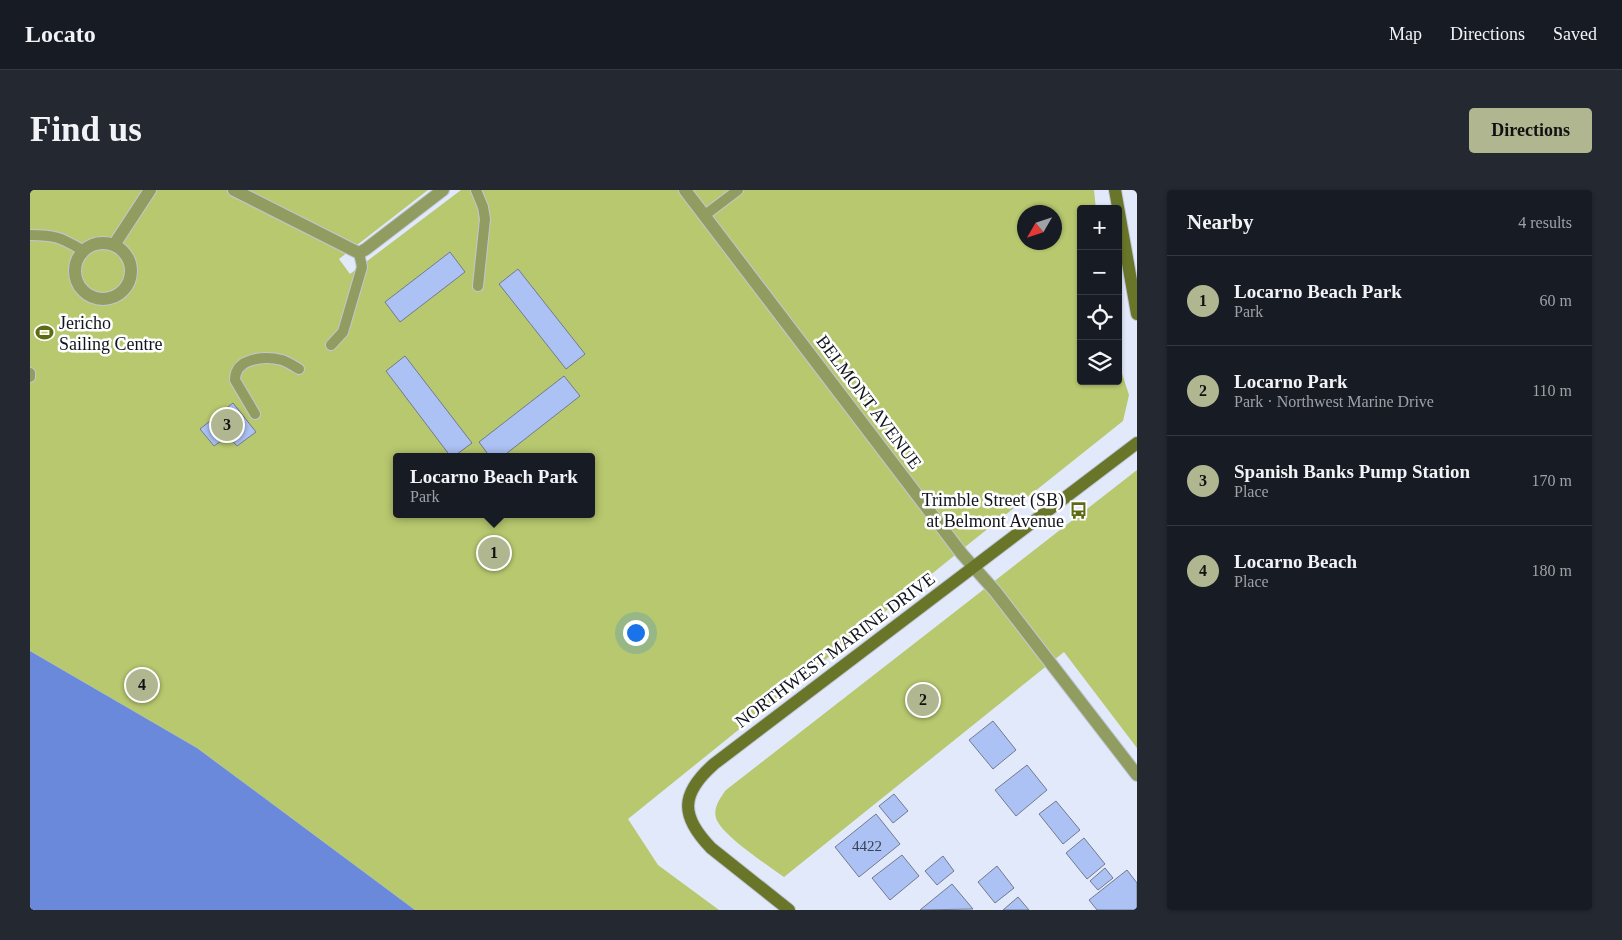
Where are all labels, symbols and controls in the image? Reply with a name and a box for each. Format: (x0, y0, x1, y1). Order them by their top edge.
text: Locato (25, 21, 96, 47)
text: Map (1389, 24, 1422, 44)
text: Directions (1450, 24, 1525, 44)
text: Saved (1553, 24, 1597, 44)
button: Directions (1469, 108, 1592, 153)
text: Find us (30, 110, 142, 149)
north arrow (1017, 205, 1062, 250)
map controls (1077, 205, 1122, 385)
button: + (1077, 205, 1122, 250)
text: Nearby (1187, 210, 1254, 234)
text: 4 results (1518, 214, 1572, 231)
button: − (1077, 250, 1122, 295)
text: Locarno Beach Park (1234, 281, 1402, 302)
text: 1 (1199, 292, 1207, 309)
text: 60 m (1540, 292, 1572, 309)
button: locate (1077, 295, 1122, 340)
text: Park (1234, 303, 1263, 320)
place label: Jericho Sailing Centre (59, 313, 162, 354)
sports icon: Jericho Sailing Centre (35, 323, 55, 343)
street label: BELMONT AVENUE (812, 331, 926, 473)
button: layers (1077, 340, 1122, 385)
text: Locarno Park (1234, 371, 1347, 392)
text: 2 (1199, 382, 1207, 399)
text: 110 m (1532, 382, 1572, 399)
text: Park · Northwest Marine Drive (1234, 393, 1434, 410)
pin: 3 (211, 406, 243, 444)
popup (393, 453, 595, 518)
text: Spanish Banks Pump Station (1234, 461, 1470, 482)
text: Locarno Beach Park (410, 466, 578, 487)
text: 3 (1199, 472, 1207, 489)
text: 170 m (1532, 472, 1572, 489)
text: Place (1234, 483, 1269, 500)
text: Park (410, 488, 439, 505)
place label: Trimble Street (SB) at Belmont Avenue (922, 490, 1064, 531)
bus stop icon: Trimble Street (SB) at Belmont Avenue (1068, 500, 1088, 520)
pin: 1 (478, 534, 510, 572)
text: Locarno Beach (1234, 551, 1357, 572)
text: 4 (1199, 562, 1207, 579)
text: 180 m (1532, 562, 1572, 579)
street label: NORTHWEST MARINE DRIVE (731, 568, 939, 732)
text: Place (1234, 573, 1269, 590)
your location (623, 620, 649, 646)
pin: 4 (126, 666, 158, 704)
pin: 2 (907, 681, 939, 719)
house number: 4422 (852, 838, 882, 854)

